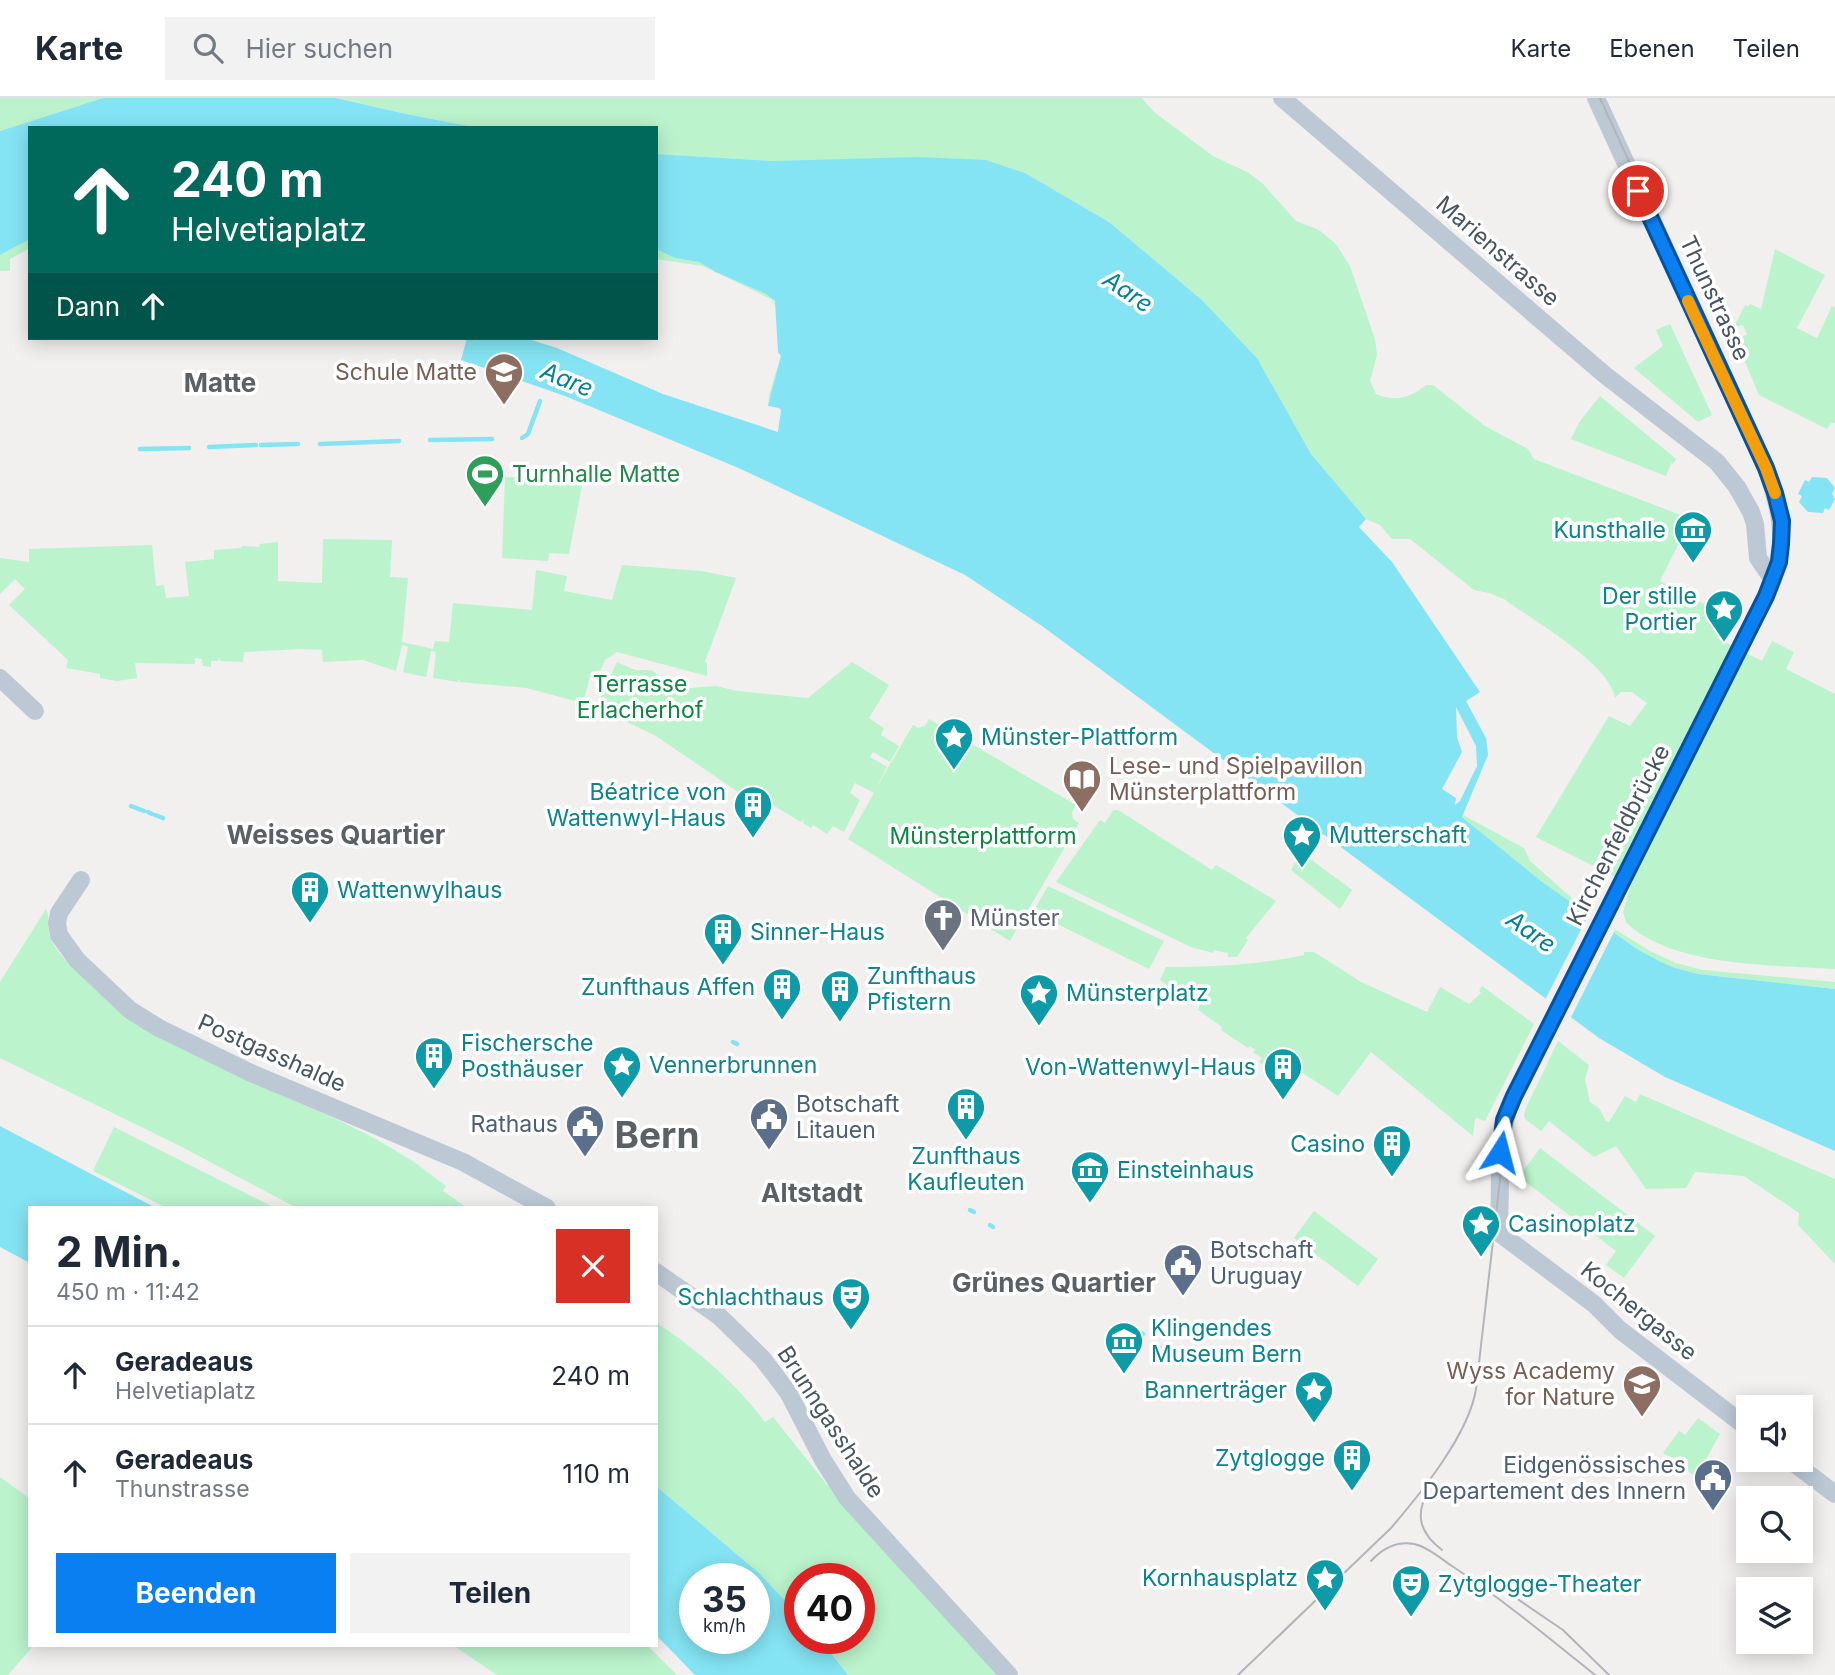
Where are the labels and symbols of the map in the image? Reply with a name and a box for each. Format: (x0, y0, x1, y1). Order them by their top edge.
pin (1608, 161, 1668, 221)
street label: Marienstrasse (1431, 190, 1565, 312)
street label: Thunstrasse (1674, 231, 1756, 365)
water label: Aare (1097, 264, 1159, 319)
school or university icon: Schule Matte (483, 351, 525, 406)
water label: Aare (536, 356, 598, 403)
place label: Schule Matte (335, 358, 477, 386)
district label: Matte (184, 367, 256, 398)
sports icon: Turnhalle Matte (464, 453, 506, 508)
place label: Turnhalle Matte (512, 460, 680, 488)
museum icon: Kunsthalle (1672, 509, 1714, 564)
place label: Kunsthalle (1553, 516, 1666, 544)
place label: Der stille Portier (1602, 582, 1697, 636)
place icon: Der stille Portier (1703, 588, 1745, 643)
park label: Terrasse Erlacherhof (577, 670, 704, 724)
place icon: Münster-Plattform (933, 716, 975, 771)
place label: Münster-Plattform (981, 723, 1178, 751)
street label: Kirchenfeldbrücke (1560, 740, 1676, 930)
place label: Lese- und Spielpavillon Münsterplattform (1109, 752, 1363, 806)
library icon: Lese- und Spielpavillon Münsterplattform (1061, 758, 1103, 813)
place label: Béatrice von Wattenwyl-Haus (547, 778, 726, 832)
building icon: Béatrice von Wattenwyl-Haus (732, 784, 774, 839)
place icon: Mutterschaft (1281, 814, 1323, 869)
district label: Weisses Quartier (227, 819, 446, 850)
place label: Mutterschaft (1329, 821, 1467, 849)
park label: Münsterplattform (889, 822, 1077, 850)
building icon: Wattenwylhaus (289, 869, 331, 924)
place label: Wattenwylhaus (337, 876, 502, 904)
church icon: Münster (922, 897, 964, 952)
place label: Münster (970, 904, 1060, 932)
water label: Aare (1500, 904, 1562, 959)
building icon: Sinner-Haus (702, 911, 744, 966)
place label: Sinner-Haus (750, 918, 885, 946)
place label: Zunfthaus Pfistern (867, 962, 976, 1016)
building icon: Zunfthaus Affen (761, 966, 803, 1021)
building icon: Zunfthaus Pfistern (819, 968, 861, 1023)
place icon: Münsterplatz (1018, 972, 1060, 1027)
place label: Zunfthaus Affen (581, 973, 755, 1001)
place label: Münsterplatz (1066, 979, 1209, 1007)
street label: Postgasshalde (194, 1008, 350, 1098)
place label: Fischersche Posthäuser (461, 1029, 593, 1083)
building icon: Fischersche Posthäuser (413, 1035, 455, 1090)
place icon: Vennerbrunnen (601, 1044, 643, 1099)
building icon: Von-Wattenwyl-Haus (1262, 1046, 1304, 1101)
place label: Vennerbrunnen (649, 1051, 817, 1079)
place label: Von-Wattenwyl-Haus (1025, 1053, 1256, 1081)
building icon: Zunfthaus Kaufleuten (945, 1086, 987, 1141)
place label: Botschaft Litauen (796, 1090, 900, 1144)
public building icon: Botschaft Litauen (748, 1096, 790, 1151)
public building icon: Rathaus (564, 1103, 606, 1158)
place label: Rathaus (471, 1110, 558, 1138)
district label: Bern (615, 1112, 699, 1157)
position arrow (1463, 1115, 1537, 1189)
building icon: Casino (1371, 1123, 1413, 1178)
place label: Casino (1290, 1130, 1365, 1158)
place label: Zunfthaus Kaufleuten (907, 1142, 1025, 1196)
museum icon: Einsteinhaus (1069, 1149, 1111, 1204)
place label: Einsteinhaus (1117, 1156, 1254, 1184)
district label: Altstadt (761, 1177, 863, 1208)
place icon: Casinoplatz (1460, 1203, 1502, 1258)
place label: Casinoplatz (1508, 1210, 1636, 1238)
place label: Botschaft Uruguay (1210, 1236, 1314, 1290)
public building icon: Botschaft Uruguay (1162, 1242, 1204, 1297)
street label: Kochergasse (1575, 1256, 1703, 1366)
district label: Grünes Quartier (952, 1267, 1156, 1298)
theatre icon: Schlachthaus (830, 1276, 872, 1331)
place label: Schlachthaus (677, 1283, 824, 1311)
place label: Klingendes Museum Bern (1151, 1314, 1302, 1368)
museum icon: Klingendes Museum Bern (1103, 1320, 1145, 1375)
street label: Brunngasshalde (772, 1341, 890, 1503)
place label: Wyss Academy for Nature (1446, 1357, 1615, 1411)
school or university icon: Wyss Academy for Nature (1621, 1363, 1663, 1418)
place icon: Bannerträger (1293, 1369, 1335, 1424)
place label: Bannerträger (1144, 1376, 1287, 1404)
building icon: Zytglogge (1331, 1437, 1373, 1492)
place label: Zytglogge (1215, 1444, 1325, 1472)
place label: Eidgenössisches Departement des Innern (1422, 1451, 1686, 1505)
public building icon: Eidgenössisches Departement des Innern (1692, 1457, 1734, 1512)
place icon: Kornhausplatz (1304, 1557, 1346, 1612)
speed limit sign: 40 (784, 1563, 875, 1654)
theatre icon: Zytglogge-Theater (1390, 1563, 1432, 1618)
place label: Kornhausplatz (1142, 1564, 1298, 1592)
place label: Zytglogge-Theater (1438, 1570, 1642, 1598)

